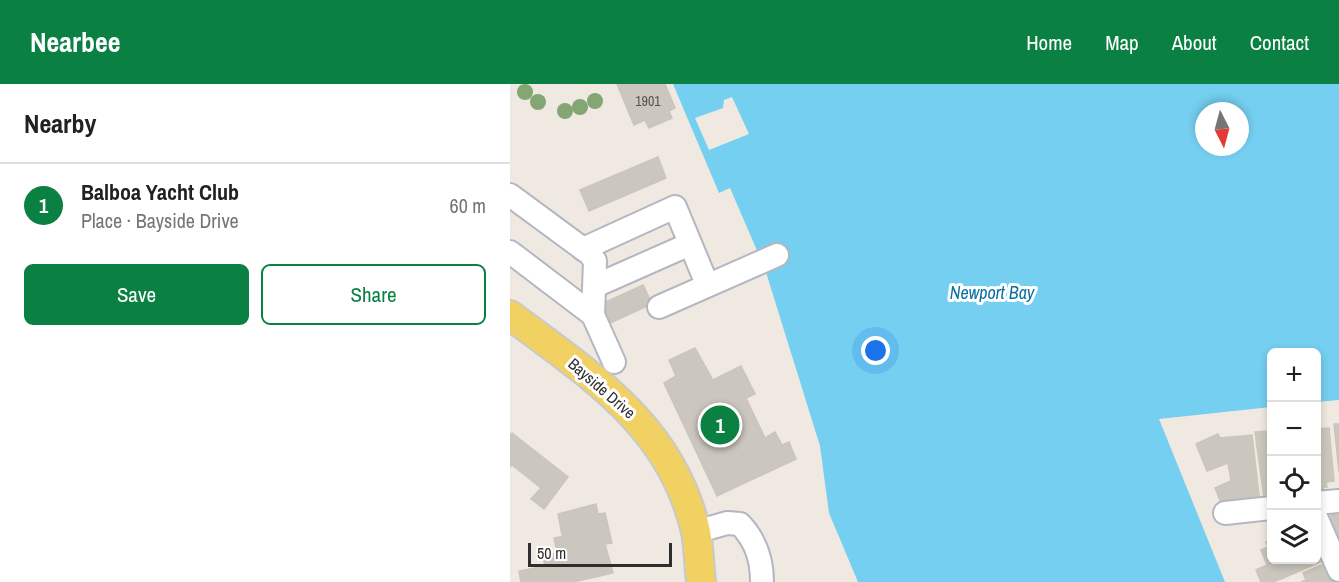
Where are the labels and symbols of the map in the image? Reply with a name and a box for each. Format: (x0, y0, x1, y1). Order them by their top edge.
house number: 1901 (635, 92, 661, 110)
north arrow (1195, 102, 1249, 156)
water label: Newport Bay (950, 280, 1036, 305)
your location (861, 336, 890, 365)
street label: Bayside Drive (564, 353, 640, 423)
pin: 1 (700, 402, 740, 448)
scale bar (528, 540, 672, 568)

